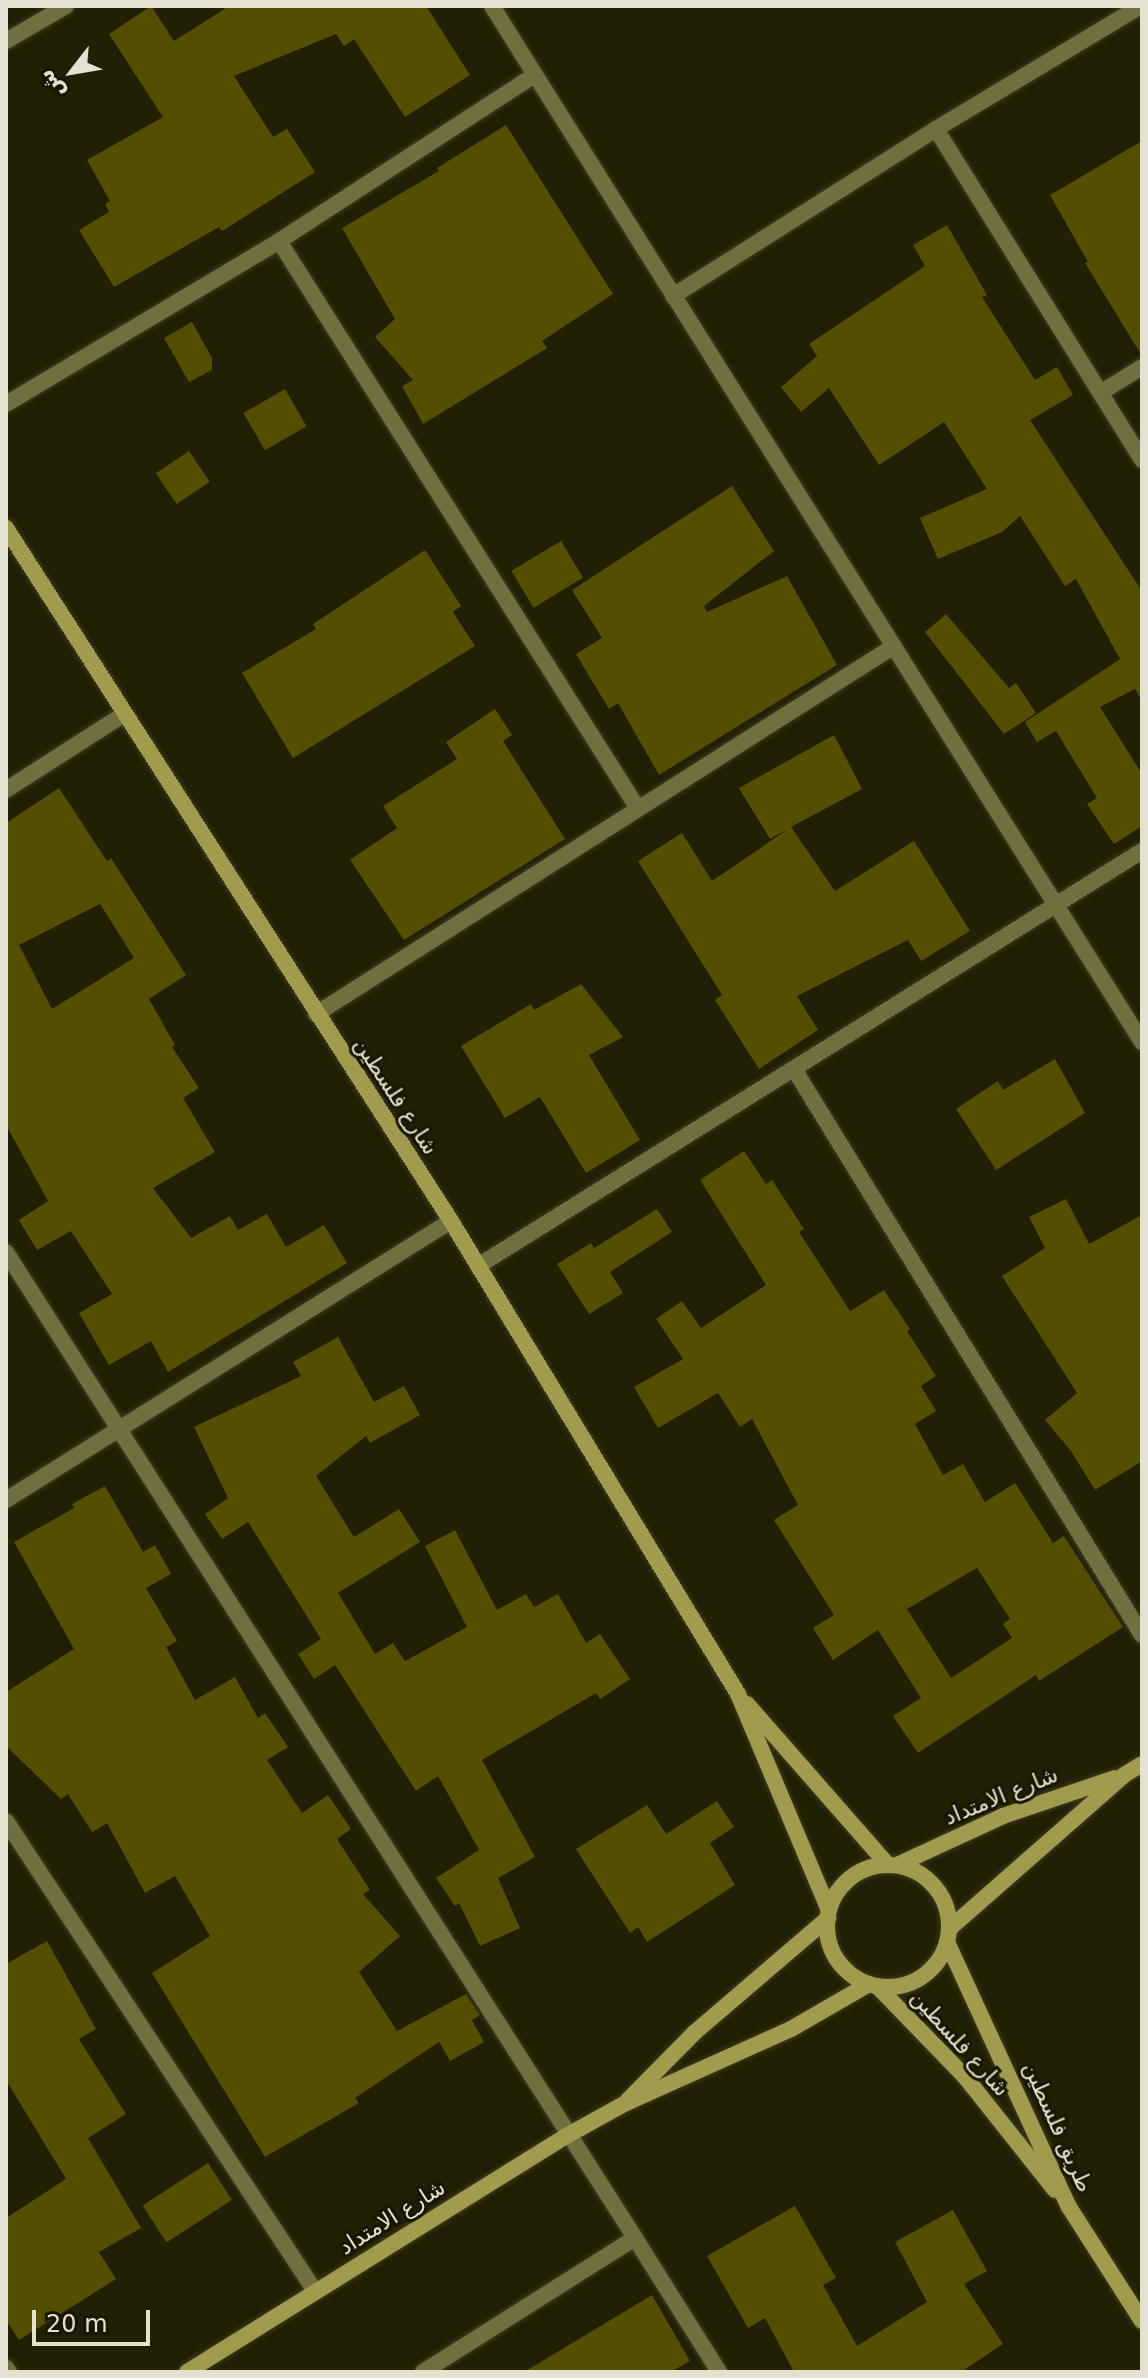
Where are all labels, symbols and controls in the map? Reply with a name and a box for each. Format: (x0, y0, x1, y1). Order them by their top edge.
north arrow (32, 32, 112, 112)
text: ش (32, 65, 70, 104)
street label: شارع فلسطين (348, 1032, 444, 1160)
street label: شارع الامتداد (940, 1761, 1062, 1831)
street label: شارع فلسطين (905, 1984, 1015, 2102)
street label: طريق فلسطين (1017, 2058, 1099, 2196)
street label: شارع الامتداد (334, 2174, 450, 2260)
scale bar (36, 2294, 154, 2344)
text: 20 m (46, 2310, 108, 2338)

